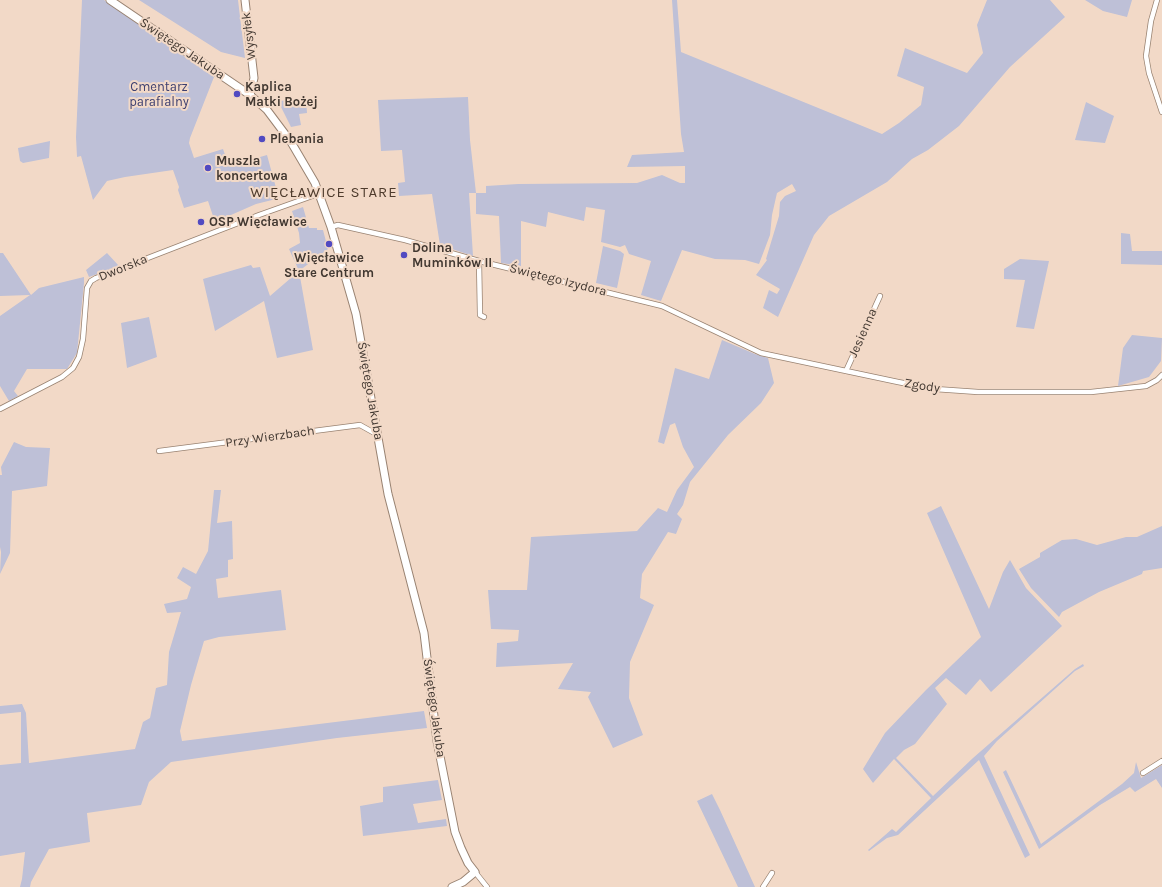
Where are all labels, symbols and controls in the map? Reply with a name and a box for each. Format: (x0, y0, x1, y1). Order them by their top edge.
street label: Wysyłek (238, 11, 260, 61)
street label: Świętego Jakuba (136, 15, 228, 83)
park label: Cmentarz parafialny (129, 79, 189, 110)
place label: Kaplica Matki Bożej (245, 79, 318, 110)
marker: Kaplica Matki Bożej (232, 89, 242, 99)
place label: Plebania (270, 131, 324, 147)
marker: Plebania (257, 134, 267, 144)
place label: Muszla koncertowa (216, 153, 288, 184)
marker: Muszla koncertowa (203, 163, 213, 173)
district label: WIĘCŁAWICE STARE (250, 184, 398, 202)
place label: OSP Więcławice (209, 214, 307, 230)
marker: OSP Więcławice (196, 217, 206, 227)
marker: Więcławice Stare Centrum (324, 239, 334, 249)
place label: Dolina Muminków II (412, 240, 492, 271)
place label: Więcławice Stare Centrum (284, 250, 374, 281)
marker: Dolina Muminków II (399, 250, 409, 260)
street label: Dworska (96, 251, 150, 285)
street label: Świętego Izydora (508, 260, 608, 300)
street label: Jesienna (845, 306, 881, 360)
street label: Świętego Jakuba (354, 341, 386, 441)
street label: Zgody (903, 375, 941, 397)
street label: Przy Wierzbach (225, 423, 315, 451)
street label: Świętego Jakuba (419, 658, 449, 758)

